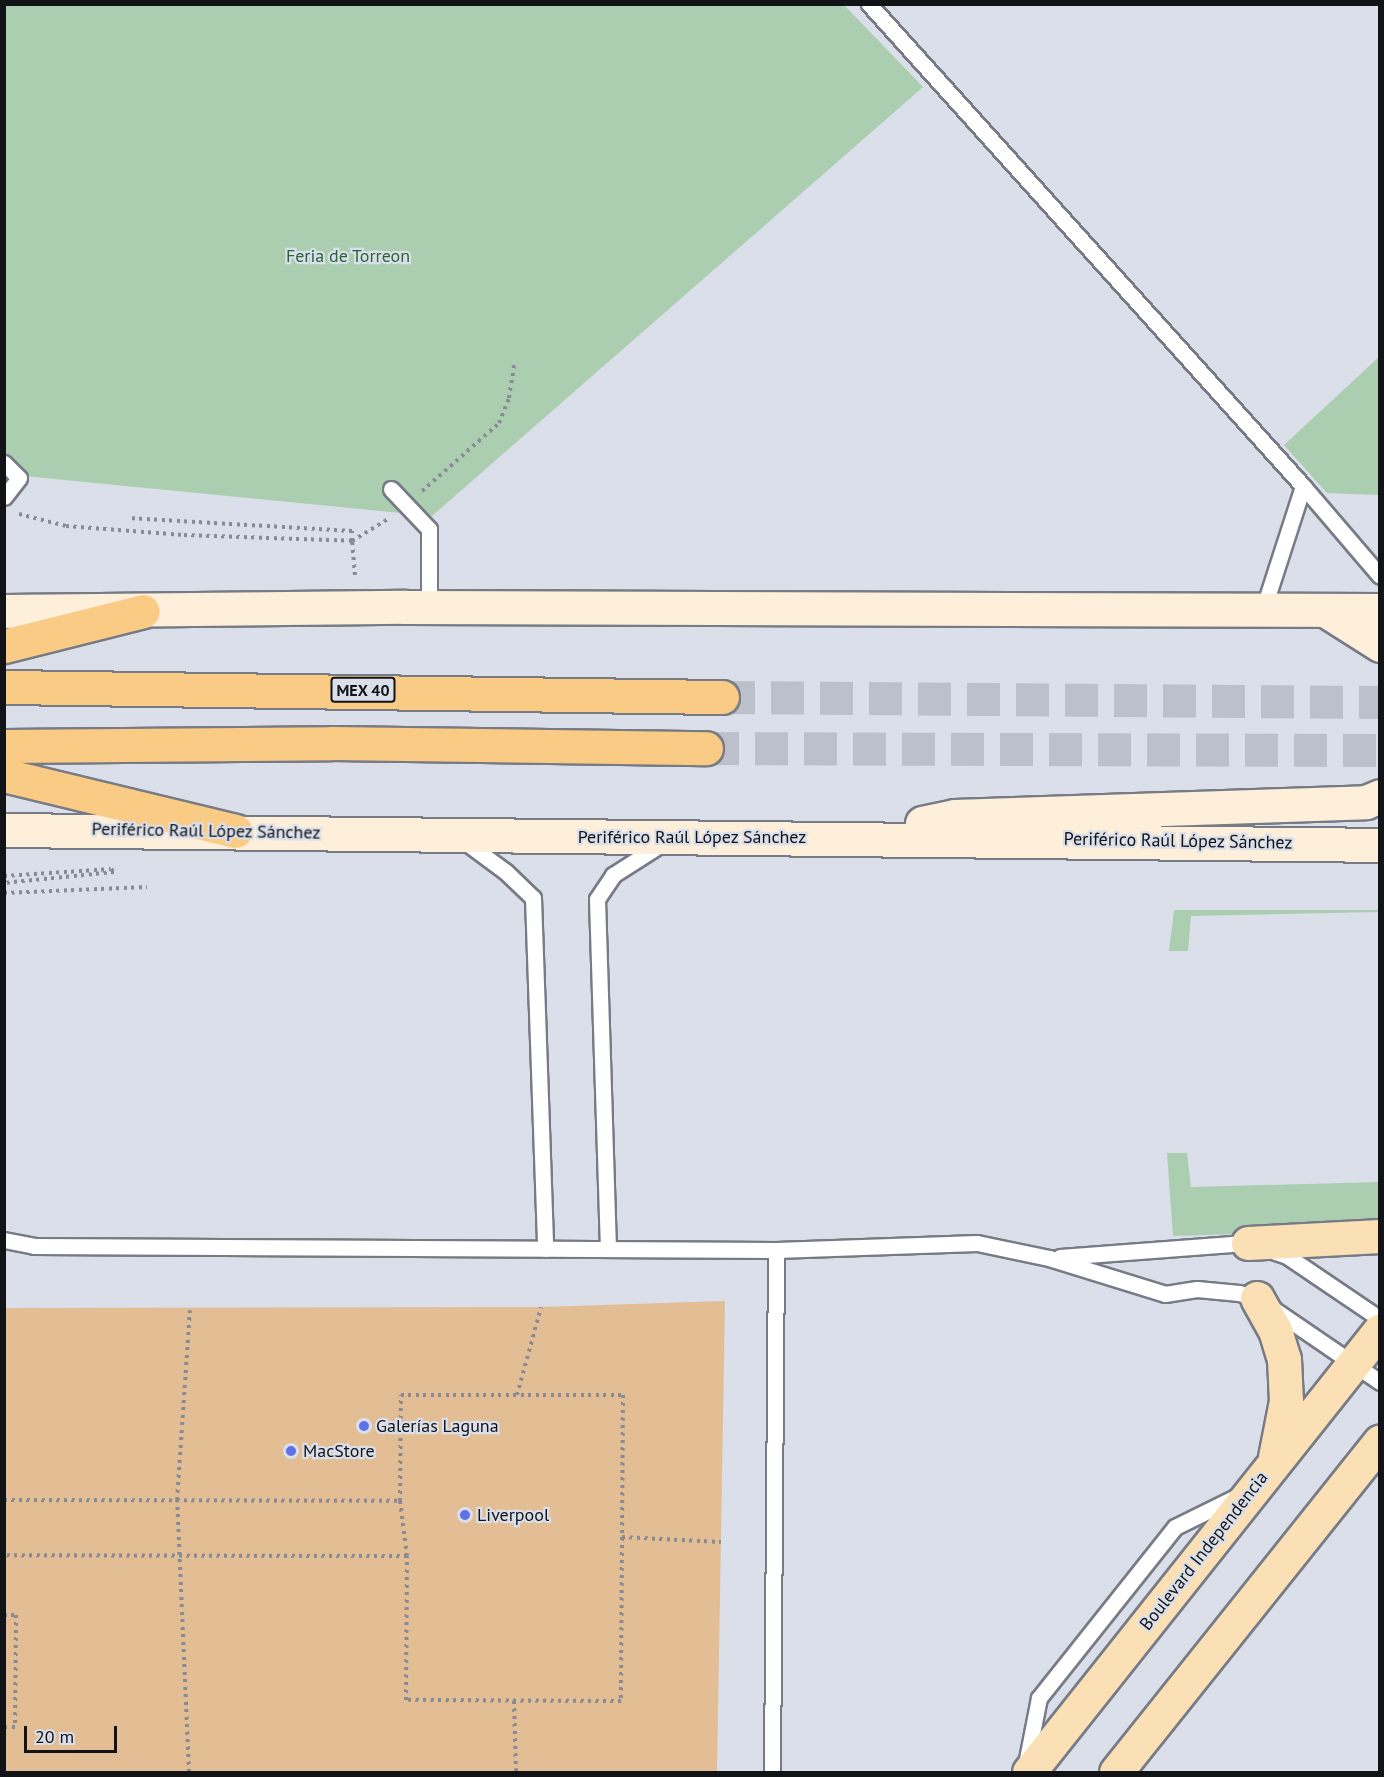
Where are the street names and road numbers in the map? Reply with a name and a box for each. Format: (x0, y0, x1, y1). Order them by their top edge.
road number: MEX 40 (330, 677, 396, 703)
street label: Periférico Raúl López Sánchez (91, 818, 321, 844)
street label: Periférico Raúl López Sánchez (577, 826, 807, 848)
street label: Periférico Raúl López Sánchez (1063, 828, 1293, 854)
street label: Boulevard Independencia (1135, 1467, 1273, 1635)

